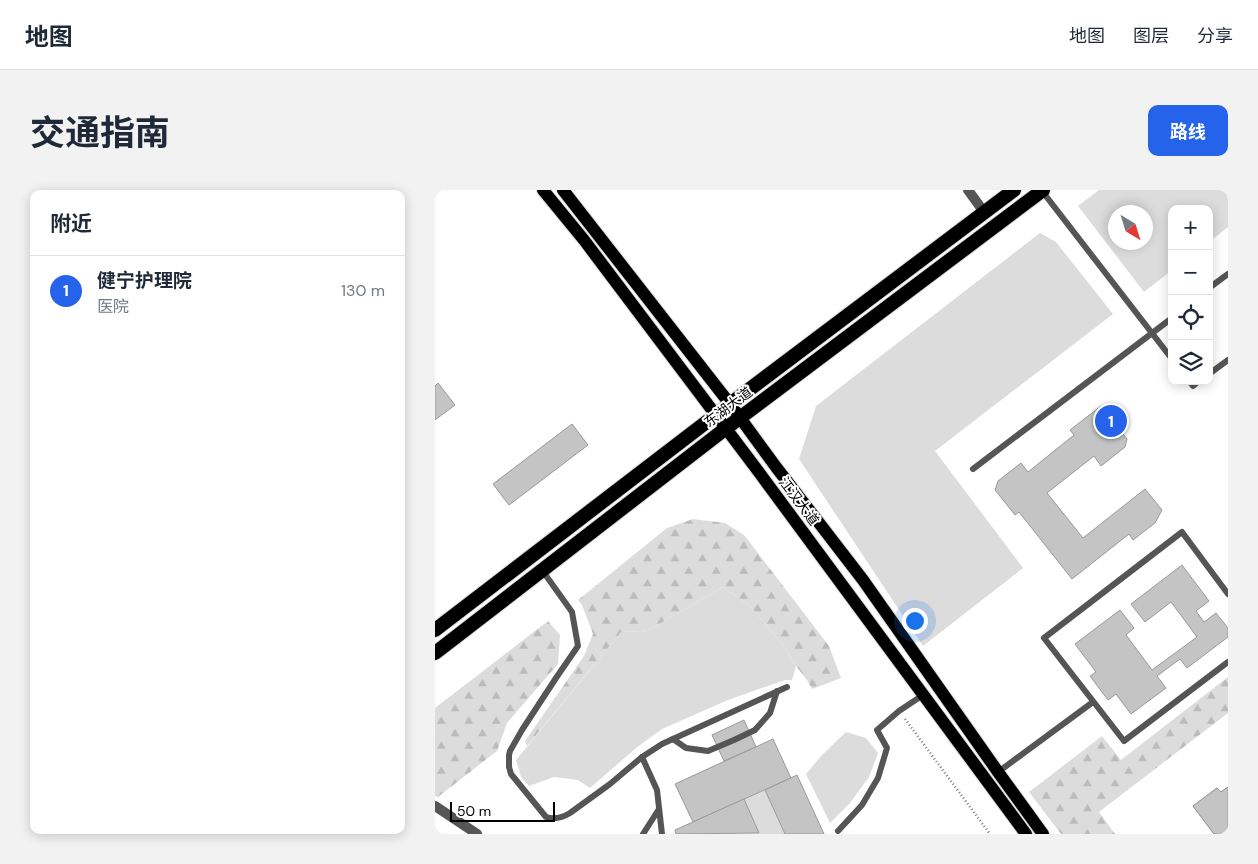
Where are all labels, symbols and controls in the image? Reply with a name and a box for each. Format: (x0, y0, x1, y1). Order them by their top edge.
text: 地图 (25, 21, 73, 52)
text: 地图 (1069, 24, 1105, 48)
text: 图层 (1133, 24, 1169, 48)
text: 分享 (1197, 24, 1233, 48)
button: 路线 (1148, 105, 1228, 156)
text: 交通指南 (30, 110, 170, 156)
north arrow (1108, 205, 1153, 250)
map controls (1168, 205, 1213, 385)
button: + (1168, 205, 1213, 250)
text: 附近 (50, 210, 92, 238)
button: − (1168, 250, 1213, 295)
text: 健宁护理院 (97, 268, 192, 293)
text: 1 (63, 280, 69, 301)
text: 130 m (341, 280, 385, 301)
button: locate (1168, 295, 1213, 340)
text: 医院 (97, 296, 129, 317)
button: layers (1168, 340, 1213, 385)
street label: 东湖大道 (700, 383, 756, 431)
pin: 1 (1095, 402, 1127, 440)
street label: 江汉大道 (775, 473, 823, 529)
your location (902, 608, 928, 634)
scale bar (450, 799, 555, 822)
text: 50 m (457, 802, 491, 820)

